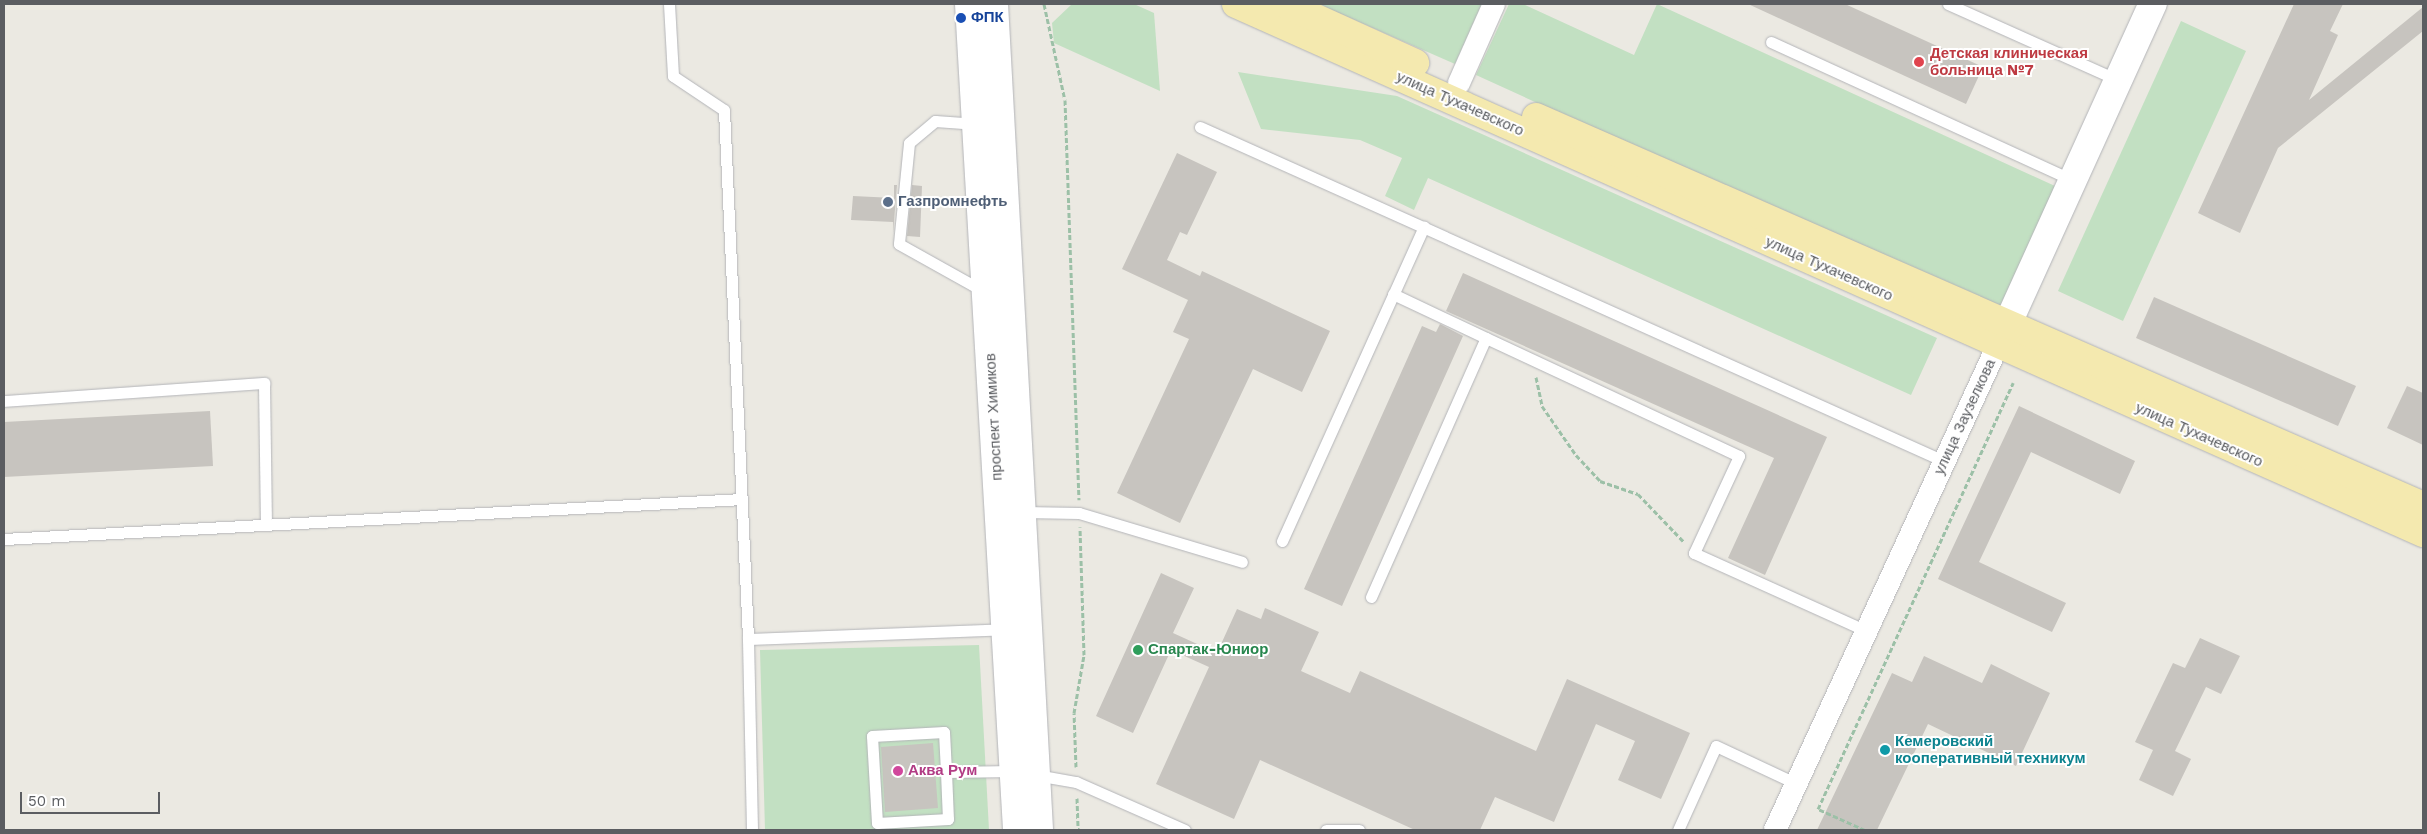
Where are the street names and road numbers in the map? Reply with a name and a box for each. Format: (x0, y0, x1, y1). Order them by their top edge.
street label: улица Тухачевского (1394, 68, 1526, 140)
street label: улица Тухачевского (1763, 233, 1895, 305)
street label: проспект Химиков (982, 353, 1006, 481)
street label: улица Заузелкова (1930, 356, 2000, 478)
street label: улица Тухачевского (2133, 399, 2265, 471)

